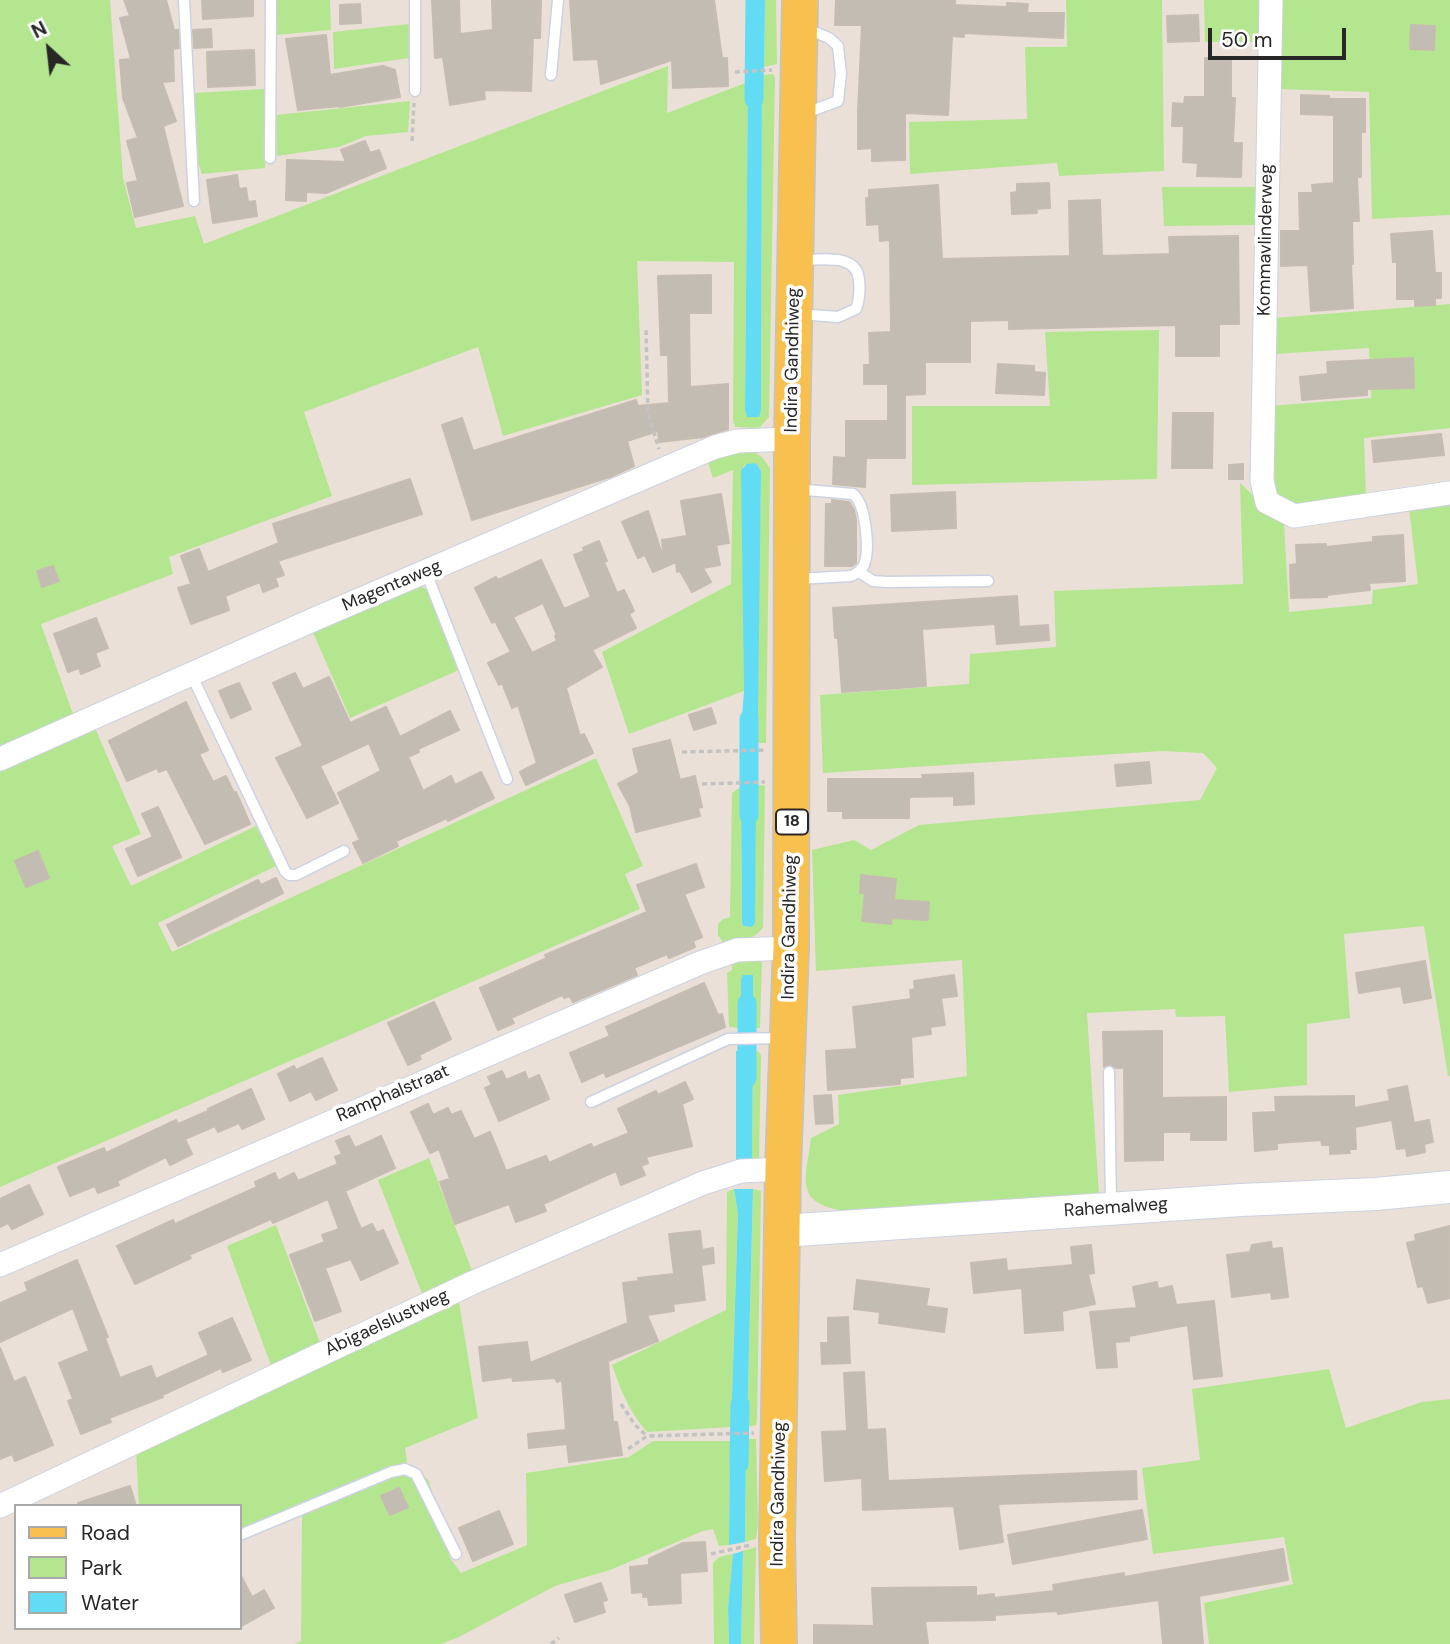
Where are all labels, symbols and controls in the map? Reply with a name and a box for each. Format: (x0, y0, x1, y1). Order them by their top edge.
north arrow (14, 14, 84, 84)
scale bar (1212, 14, 1350, 58)
text: N (27, 16, 51, 44)
text: 50 m (1221, 26, 1272, 54)
street label: Kommavlinderweg (1254, 164, 1278, 316)
street label: Indira Gandhiweg (781, 287, 805, 433)
street label: Magentaweg (339, 555, 445, 617)
road number: 18 (776, 810, 808, 834)
street label: Indira Gandhiweg (778, 854, 802, 1000)
street label: Ramphalstraat (333, 1061, 453, 1127)
street label: Rahemalweg (1063, 1194, 1169, 1222)
street label: Abigaelslustweg (322, 1285, 452, 1361)
street label: Indira Gandhiweg (767, 1421, 791, 1567)
legend (14, 1504, 242, 1630)
text: Road (81, 1519, 130, 1547)
text: Park (81, 1554, 122, 1582)
text: Water (81, 1589, 139, 1617)

